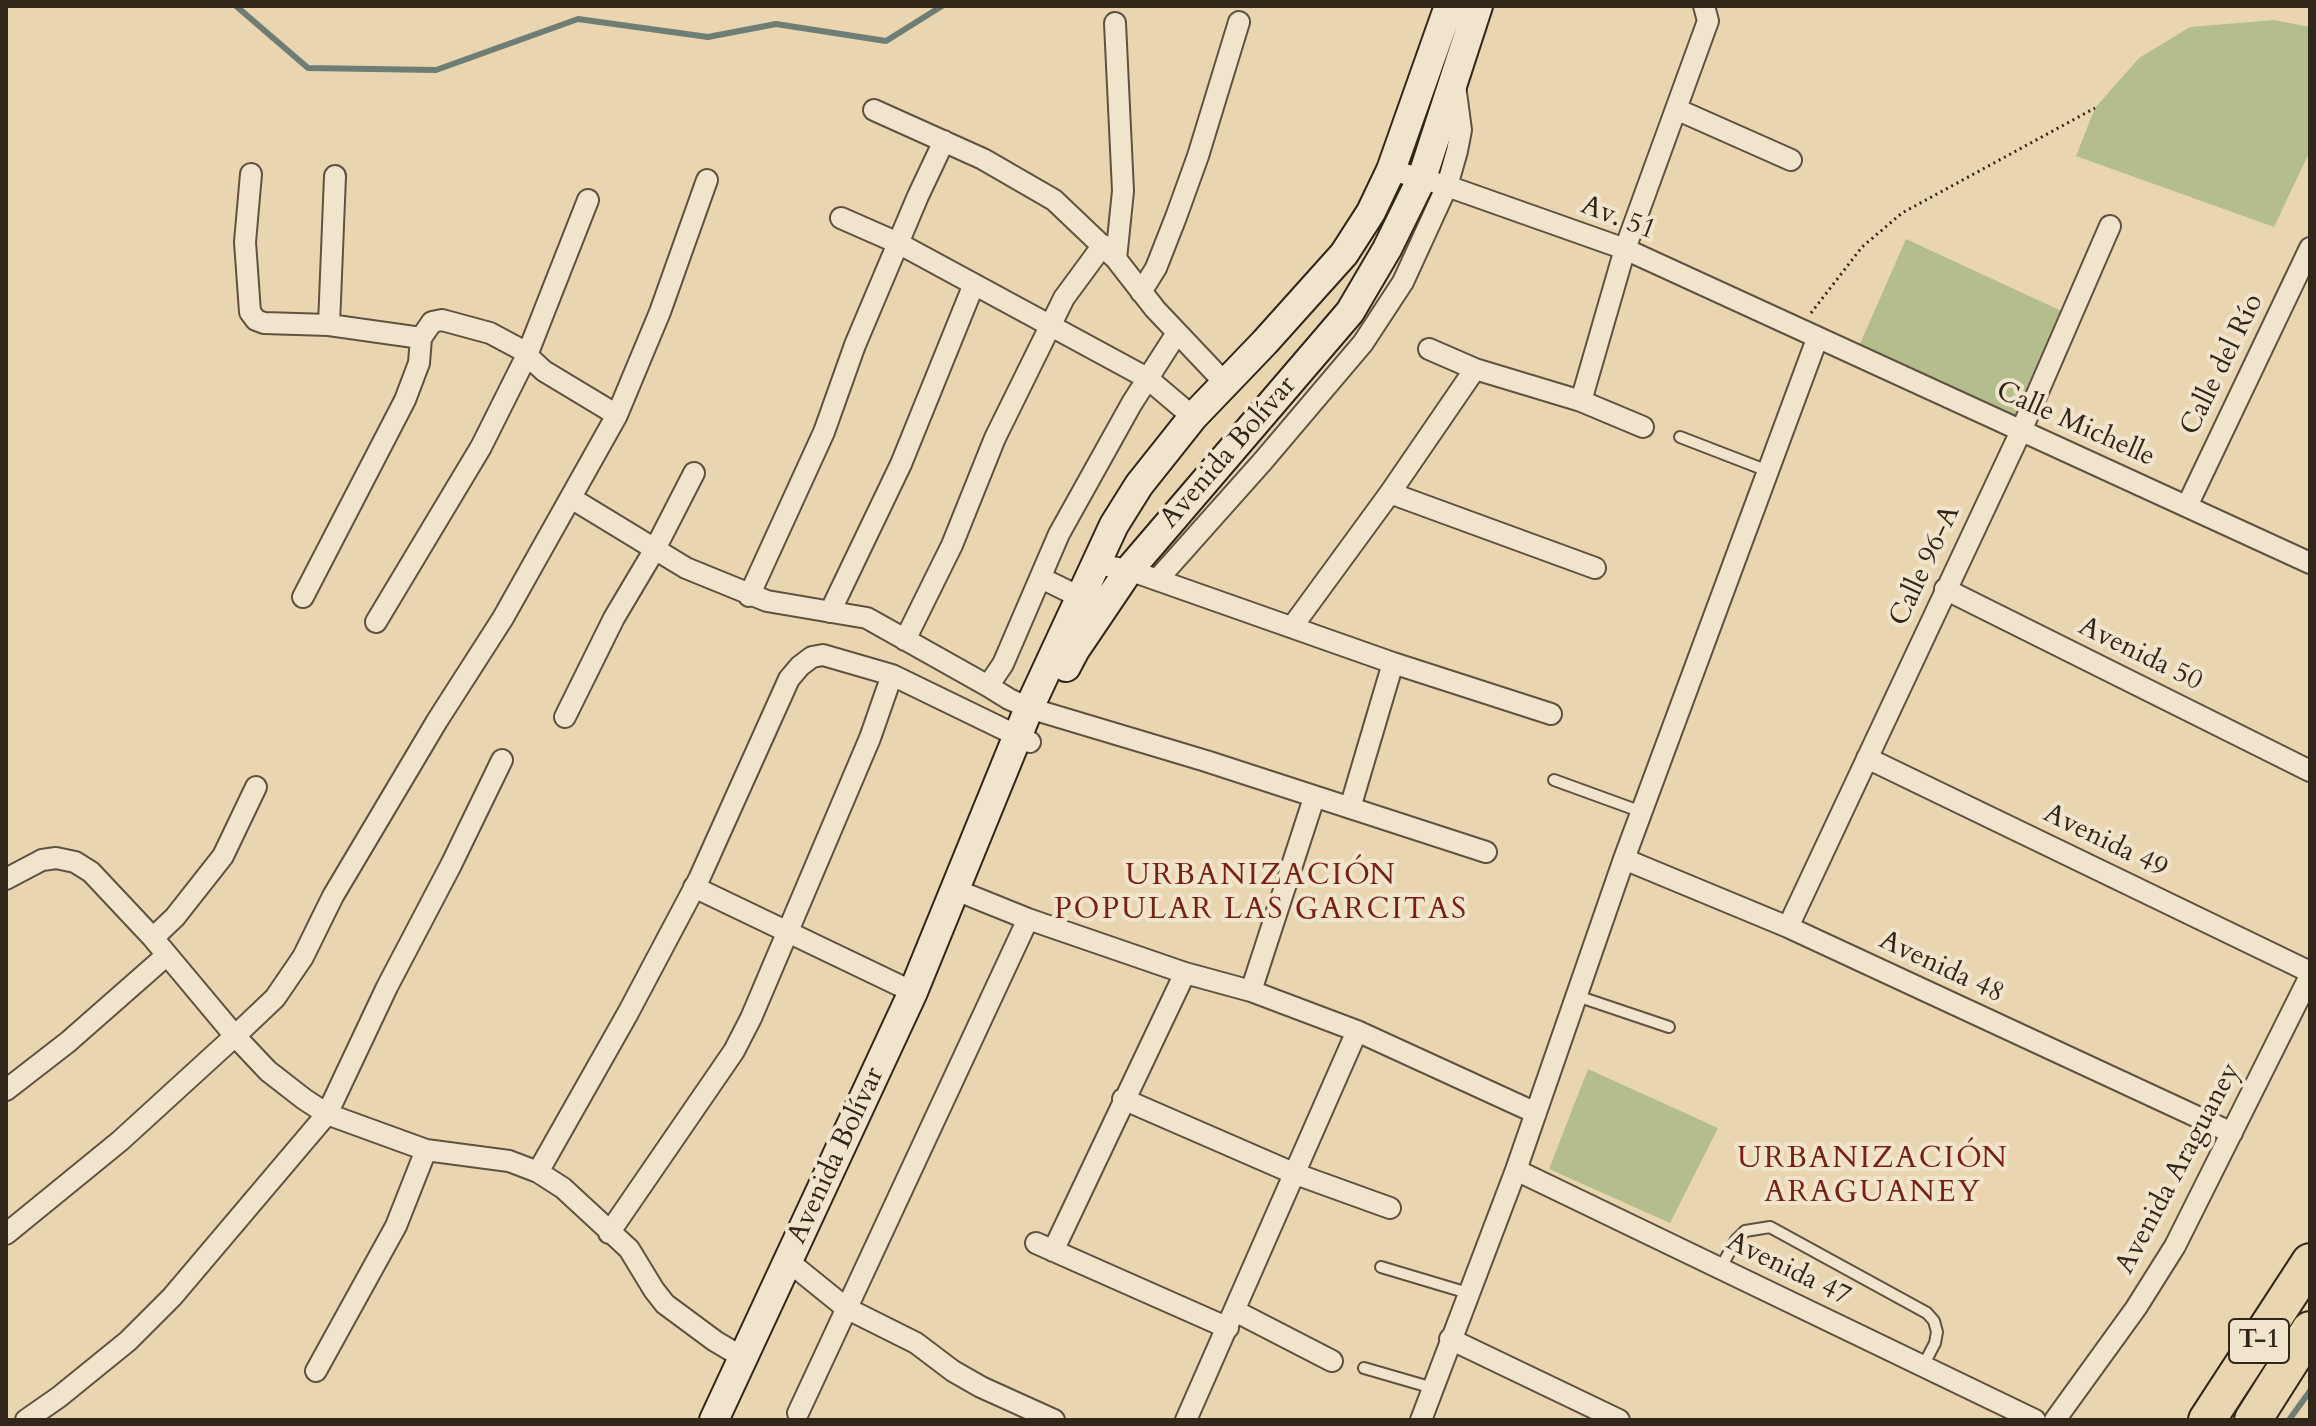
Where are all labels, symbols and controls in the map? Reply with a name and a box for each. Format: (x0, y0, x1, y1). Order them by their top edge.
street label: Av. 51 (1576, 189, 1660, 249)
street label: Calle del Río (2174, 289, 2272, 441)
street label: Avenida Bolívar (1154, 370, 1304, 536)
street label: Calle Michelle (1990, 375, 2160, 475)
street label: Calle 96-A (1883, 500, 1969, 632)
street label: Avenida 50 (2073, 611, 2207, 699)
street label: Avenida 49 (2038, 798, 2172, 886)
district label: URBANIZACIÓN POPULAR LAS GARCITAS (1054, 859, 1468, 930)
street label: Avenida 48 (1873, 925, 2009, 1011)
street label: Avenida Araguaney (2109, 1058, 2249, 1280)
street label: Avenida Bolívar (781, 1062, 893, 1250)
district label: URBANIZACIÓN ARAGUANEY (1737, 1142, 2009, 1212)
street label: Avenida 47 (1721, 1226, 1855, 1314)
road number: T-1 (2229, 1319, 2289, 1363)

